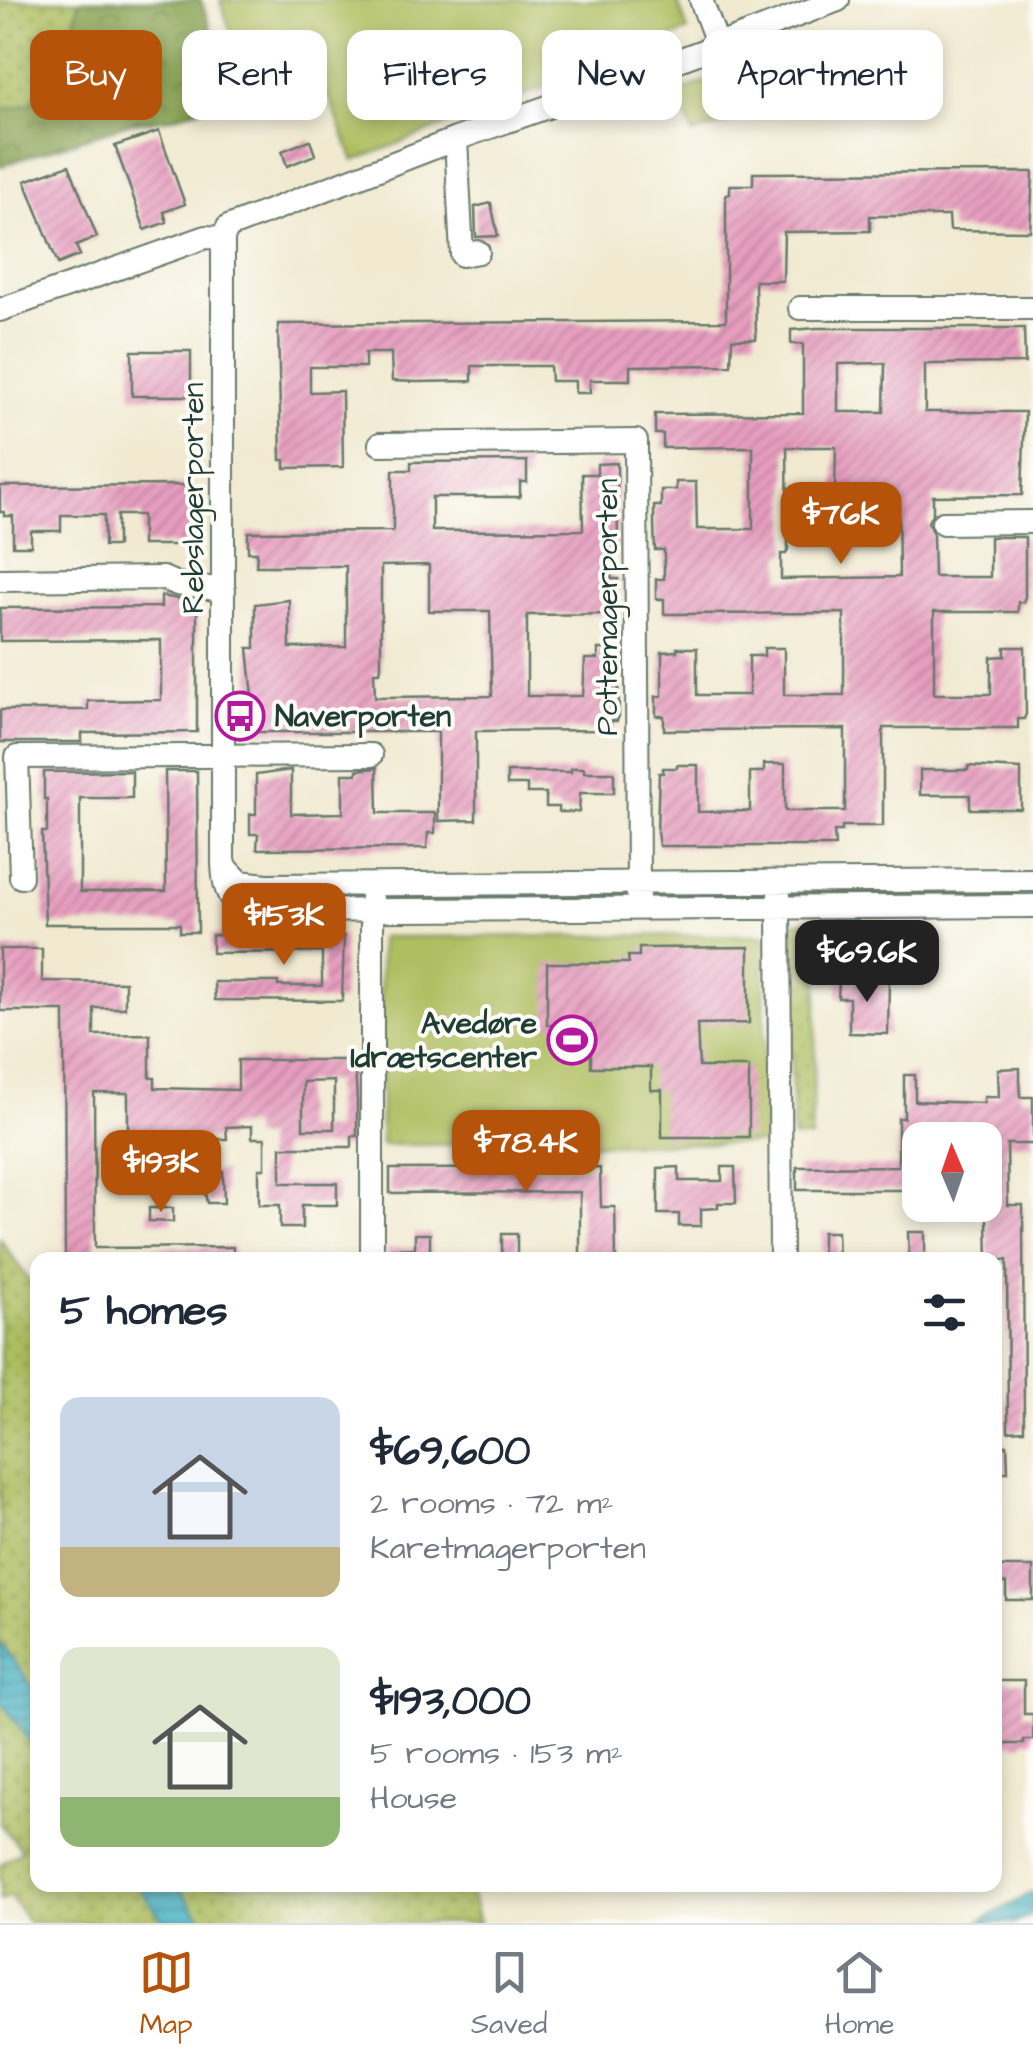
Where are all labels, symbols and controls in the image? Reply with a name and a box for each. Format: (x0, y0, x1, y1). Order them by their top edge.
chip: Buy (30, 30, 162, 120)
chip: Rent (182, 30, 327, 120)
chip: Filters (347, 30, 522, 120)
chip: New (542, 30, 682, 120)
chip: Apartment (702, 30, 943, 120)
street label: Rebslagerporten (173, 382, 216, 614)
street label: Pottemagerporten (587, 479, 630, 735)
pin: $76K (782, 482, 900, 567)
text: $76K (803, 492, 879, 537)
bus stop icon: Naverporten (214, 690, 266, 742)
place label: Naverporten (275, 696, 451, 739)
pin: $153K (214, 883, 354, 968)
text: $153K (244, 893, 324, 938)
pin: $69.6K (786, 920, 948, 1005)
text: $69.6K (817, 930, 917, 975)
place label: Avedøre Idrætscenter (350, 1003, 537, 1079)
sports icon: Avedøre Idrætscenter (546, 1014, 598, 1066)
pin: $78.4K (445, 1110, 607, 1195)
text: $78.4K (474, 1120, 578, 1165)
north arrow (902, 1122, 1002, 1222)
map controls (902, 1122, 1002, 1222)
pin: $193K (91, 1130, 231, 1215)
text: $193K (123, 1140, 199, 1185)
text: 5 homes (60, 1283, 227, 1341)
icon: filters (917, 1285, 972, 1340)
text: $69,600 (370, 1423, 530, 1481)
icon: home (140, 1437, 260, 1557)
text: 2 rooms · 72 m² (370, 1481, 614, 1526)
text: Karetmagerporten (370, 1526, 646, 1571)
text: $193,000 (370, 1673, 531, 1731)
icon: home (140, 1687, 260, 1807)
text: 5 rooms · 153 m² (370, 1731, 623, 1776)
text: House (370, 1776, 457, 1821)
tab: Map (139, 1945, 194, 2044)
tab: Saved (471, 1945, 547, 2044)
tab: Home (825, 1945, 894, 2044)

